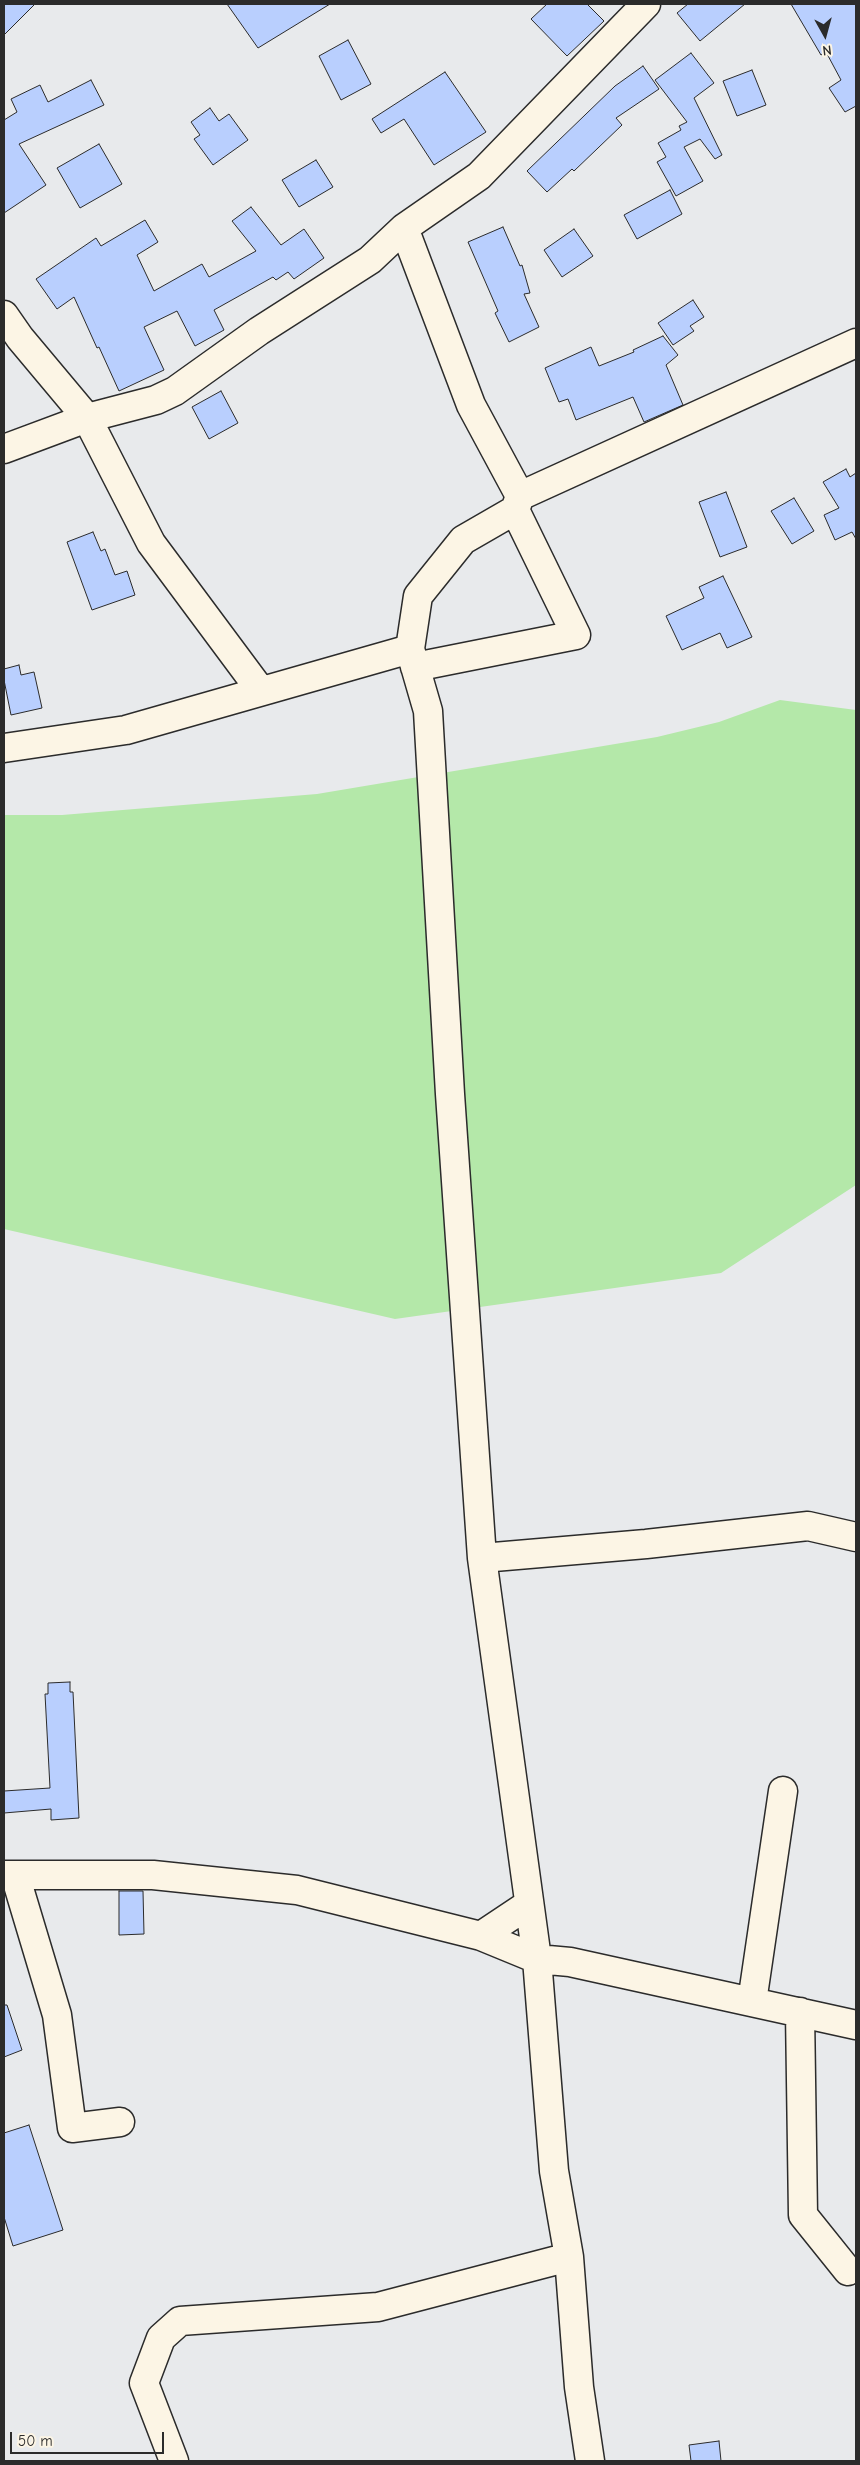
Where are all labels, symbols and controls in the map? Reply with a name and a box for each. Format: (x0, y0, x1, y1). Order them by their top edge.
north arrow (800, 10, 850, 60)
text: N (821, 41, 832, 59)
scale bar (12, 2422, 166, 2454)
text: 50 m (18, 2432, 53, 2450)

